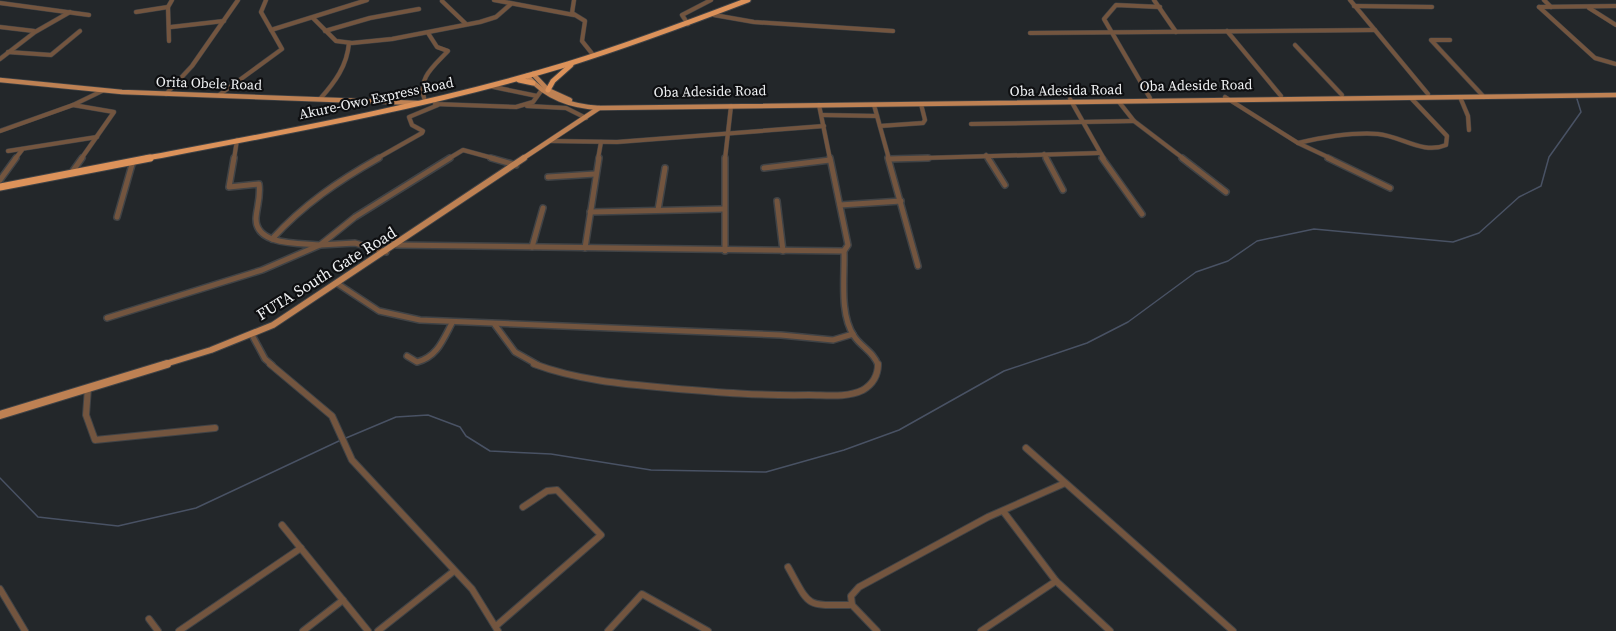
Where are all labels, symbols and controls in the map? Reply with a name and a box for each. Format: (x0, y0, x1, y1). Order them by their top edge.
street label: Orita Obele Road (156, 71, 262, 95)
street label: Akure-Owo Express Road (297, 72, 455, 124)
street label: Oba Adeside Road (1139, 74, 1253, 96)
street label: Oba Adesida Road (1010, 79, 1123, 101)
street label: Oba Adeside Road (653, 80, 767, 102)
street label: FUTA South Gate Road (252, 221, 400, 325)

